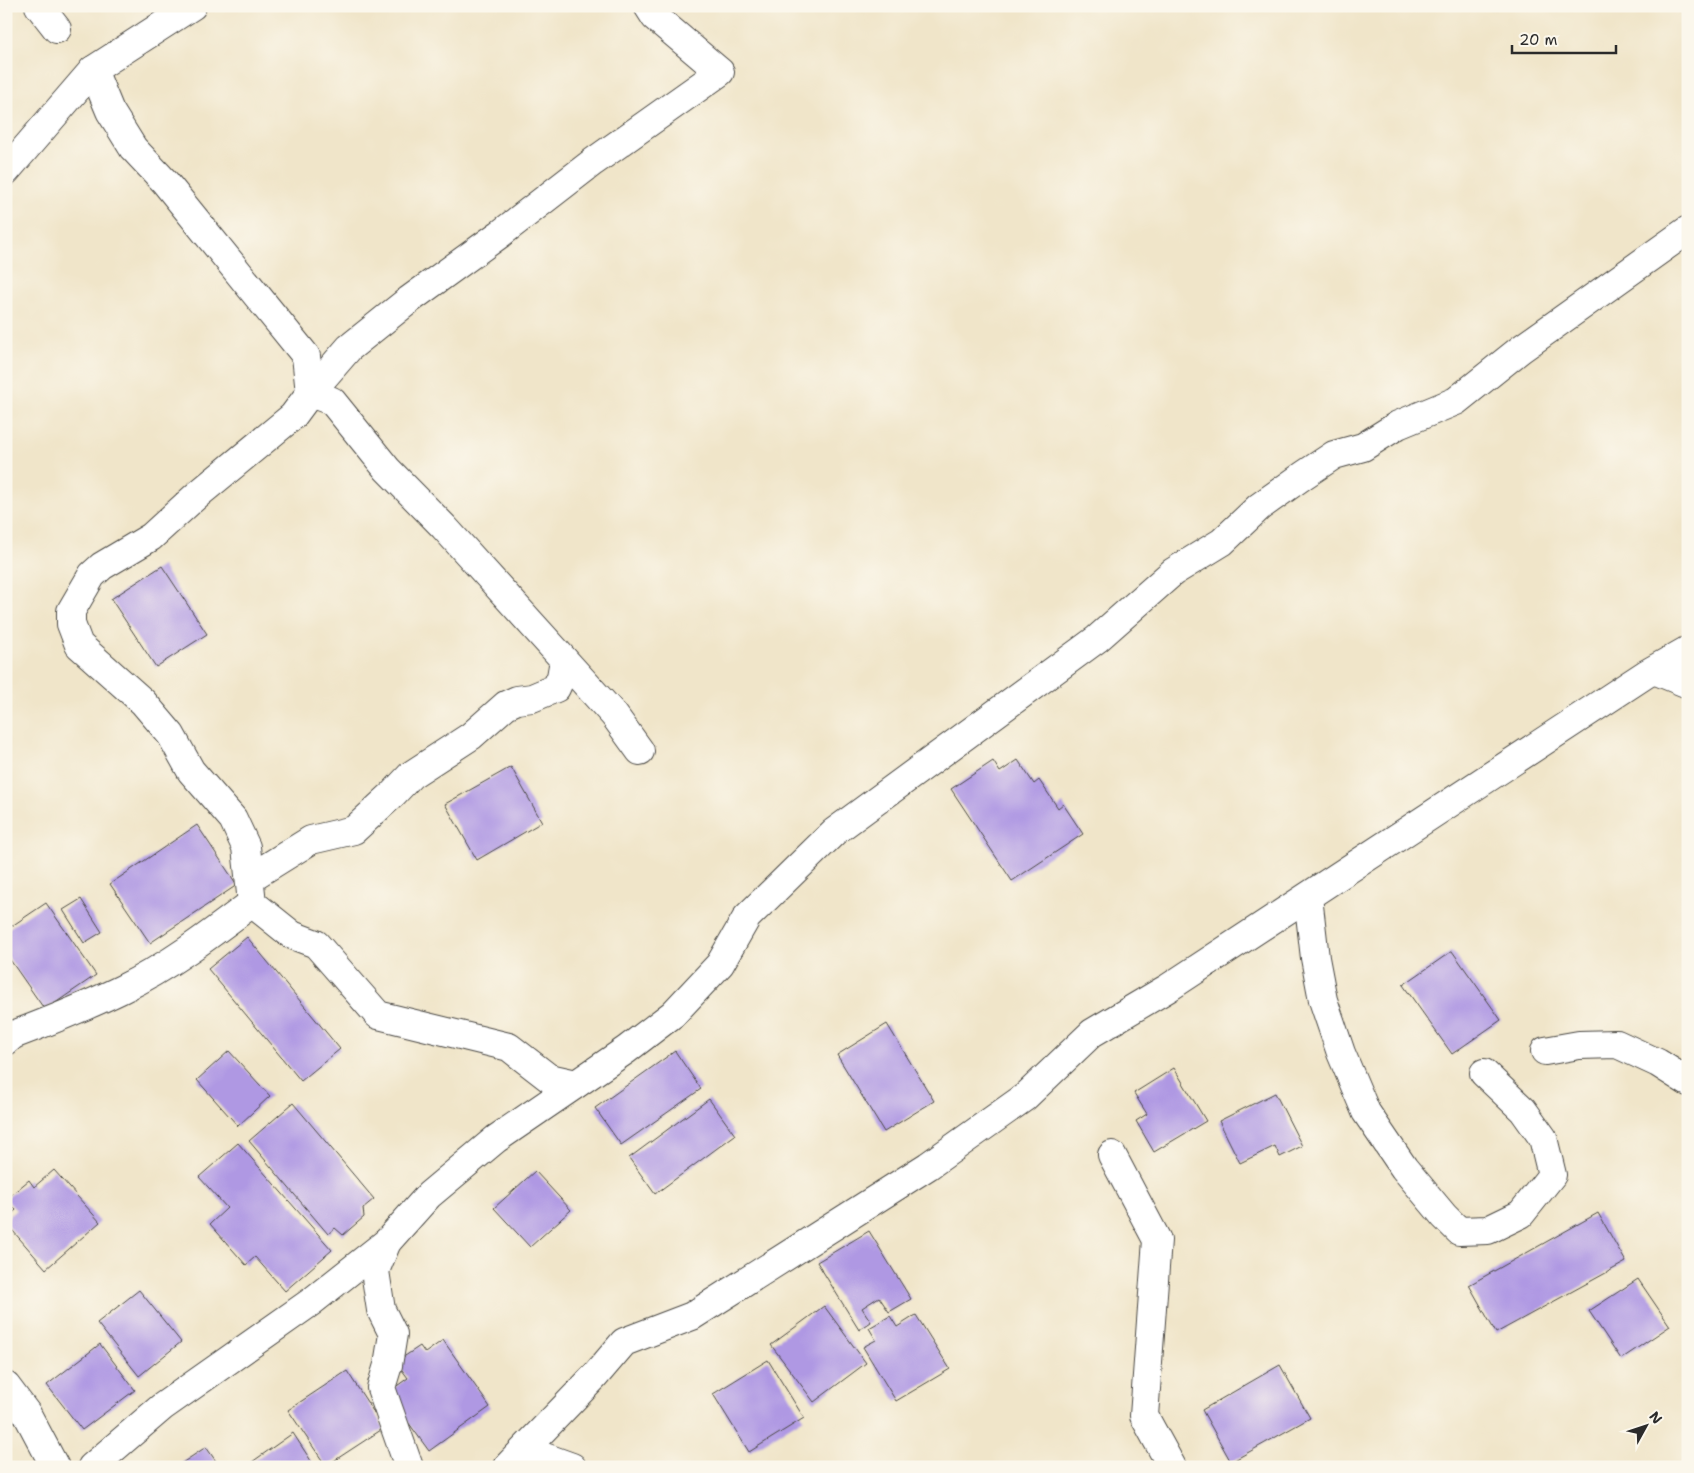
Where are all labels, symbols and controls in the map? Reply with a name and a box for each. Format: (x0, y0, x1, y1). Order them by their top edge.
scale bar (1512, 22, 1615, 54)
text: 20 m (1519, 30, 1558, 50)
north arrow (1622, 1400, 1672, 1450)
text: N (1645, 1408, 1666, 1428)

